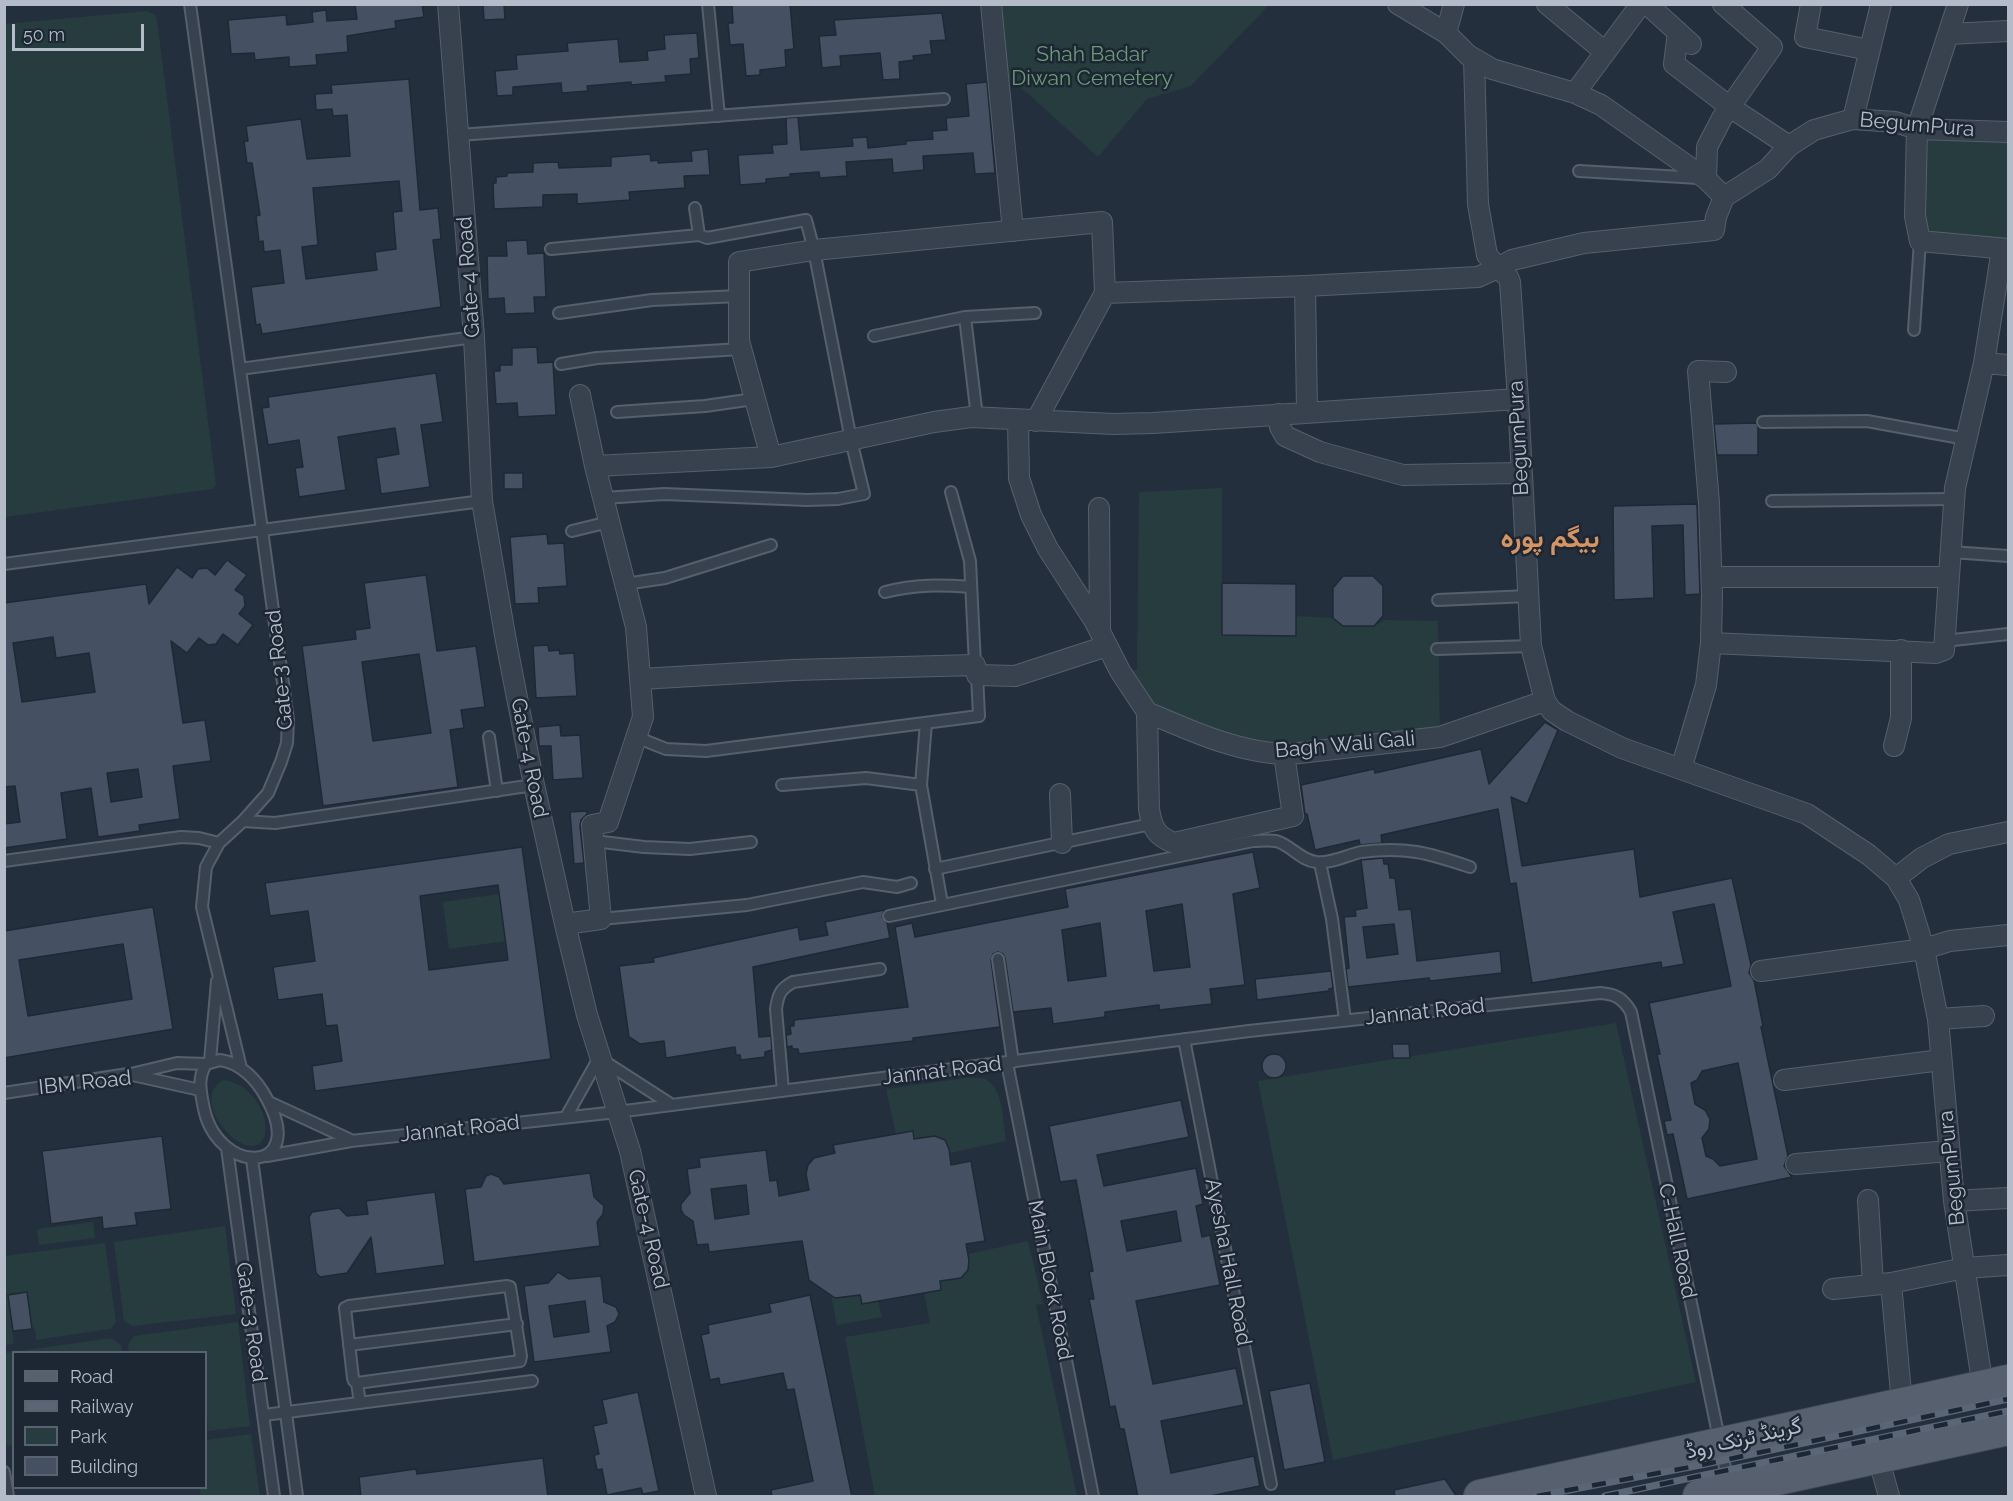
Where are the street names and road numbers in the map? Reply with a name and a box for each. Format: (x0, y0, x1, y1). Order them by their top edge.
street label: BegumPura (1858, 107, 1976, 143)
street label: Gate-4 Road (452, 216, 486, 338)
street label: BegumPura (1503, 380, 1535, 496)
street label: Gate-3 Road (261, 609, 299, 731)
street label: Gate-4 Road (505, 696, 553, 820)
street label: Bagh Wali Gali (1274, 726, 1416, 764)
street label: Jannat Road (1364, 993, 1486, 1031)
street label: Jannat Road (881, 1051, 1003, 1091)
street label: IBM Road (37, 1066, 133, 1100)
street label: BegumPura (1933, 1109, 1971, 1227)
street label: Jannat Road (399, 1110, 521, 1148)
street label: Gate-4 Road (622, 1167, 674, 1291)
street label: Ayesha Hall Road (1199, 1176, 1257, 1348)
street label: C-Hall Road (1652, 1181, 1702, 1301)
street label: Main Block Road (1022, 1198, 1078, 1362)
street label: Gate-3 Road (230, 1261, 272, 1383)
street label: گرینڈ ٹرنک روڈ (1684, 1413, 1804, 1465)

